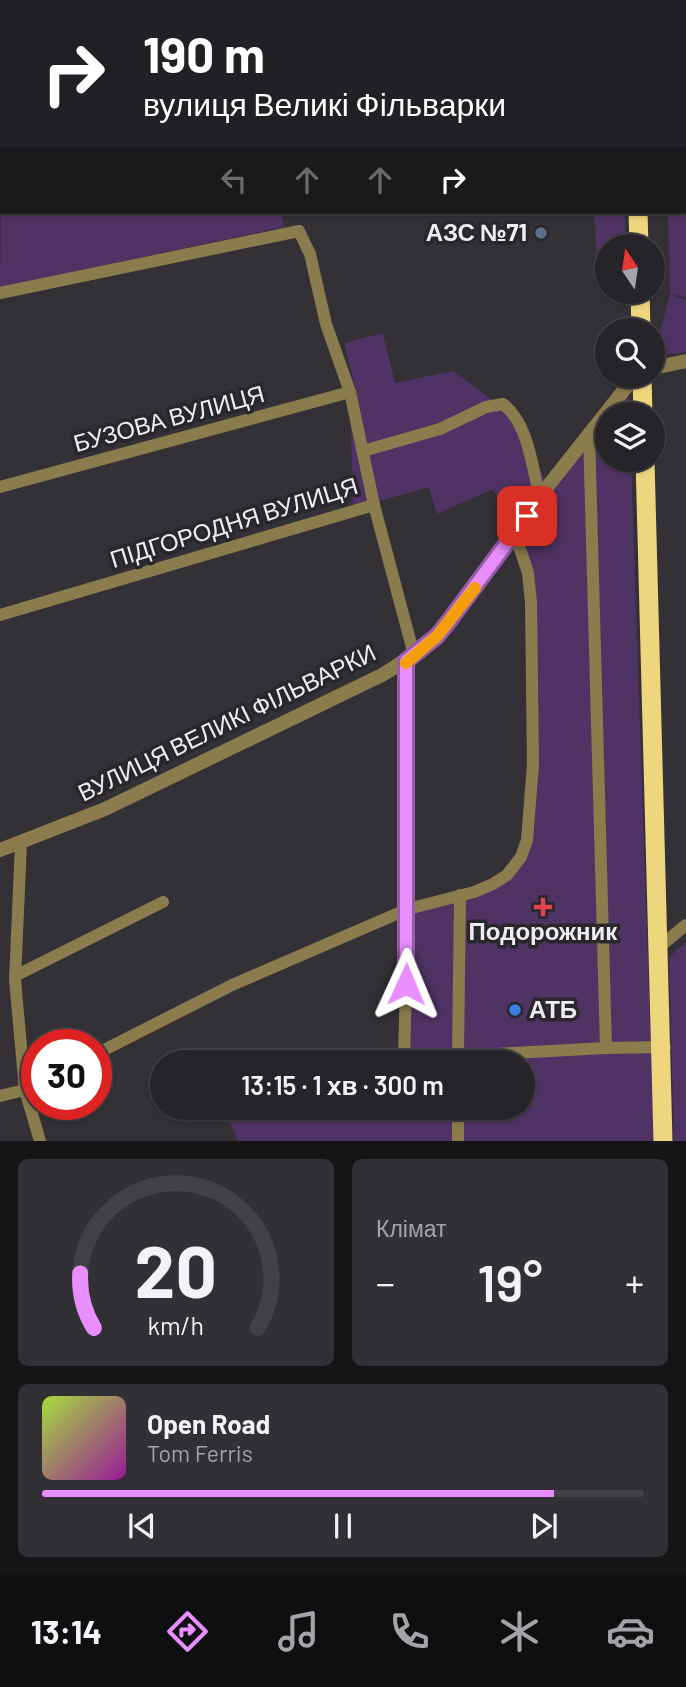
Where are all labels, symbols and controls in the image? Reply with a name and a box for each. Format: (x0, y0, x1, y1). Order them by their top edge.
text: 190 m (143, 24, 265, 83)
icon: right (28, 28, 119, 119)
text: вулиця Великі Фільварки (143, 84, 506, 122)
icon: left (215, 161, 253, 199)
icon: ahead (288, 161, 326, 199)
icon: ahead (361, 161, 399, 199)
icon: right (434, 161, 472, 199)
place label: АЗС №71 (426, 217, 527, 246)
marker: АЗС №71 (533, 225, 549, 241)
north arrow (595, 234, 665, 304)
map controls (595, 234, 665, 472)
button: search (595, 318, 665, 388)
street label: БУЗОВА ВУЛИЦЯ (70, 378, 267, 457)
button: layers (595, 402, 665, 472)
street label: ПІДГОРОДНЯ ВУЛИЦЯ (106, 470, 361, 573)
pin (497, 486, 557, 546)
icon: arrive (508, 497, 546, 535)
street label: ВУЛИЦЯ ВЕЛИКІ ФІЛЬВАРКИ (73, 637, 380, 807)
marker: Подорожник (535, 899, 551, 915)
place label: Подорожник (469, 916, 618, 945)
position arrow (369, 947, 443, 1021)
place label: АТБ (529, 994, 577, 1023)
marker: АТБ (507, 1002, 523, 1018)
speed limit sign: 30 (21, 1029, 112, 1120)
text: 13:15 · 1 хв · 300 m (241, 1069, 444, 1100)
text: Клімат (376, 1214, 447, 1242)
text: 20 (135, 1226, 217, 1314)
text: 19° (477, 1250, 543, 1312)
text: − (376, 1259, 395, 1305)
text: + (625, 1259, 644, 1305)
text: km/h (148, 1310, 204, 1340)
text: Open Road (147, 1408, 270, 1439)
text: Tom Ferris (147, 1439, 253, 1467)
icon: previous (123, 1507, 161, 1545)
icon: pause (324, 1507, 362, 1545)
icon: next (525, 1507, 563, 1545)
icon: directions (163, 1607, 212, 1656)
icon: music (274, 1607, 323, 1656)
icon: phone (385, 1607, 434, 1656)
icon: climate (495, 1607, 544, 1656)
icon: car (606, 1607, 655, 1656)
text: 13:14 (31, 1612, 102, 1650)

